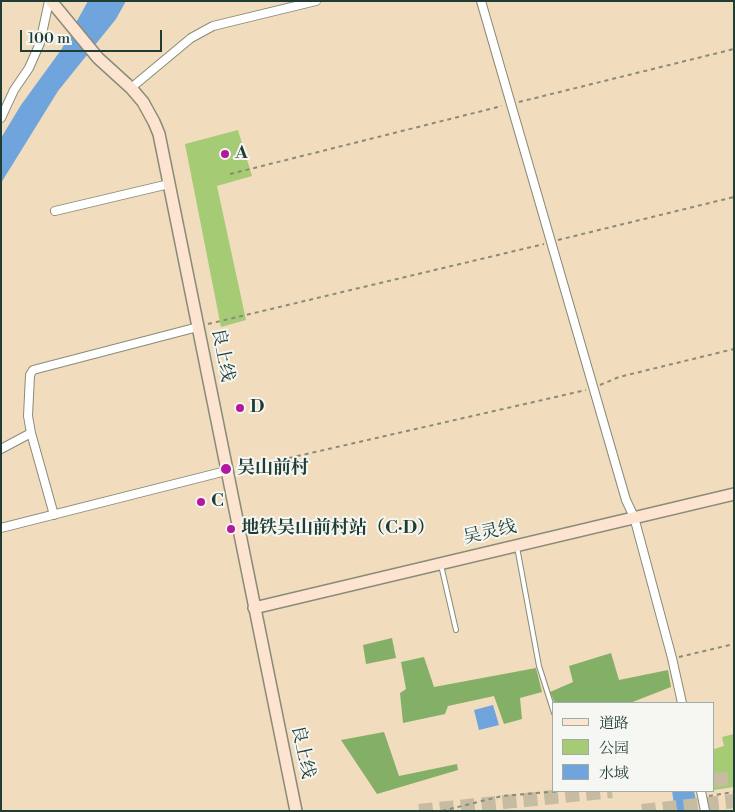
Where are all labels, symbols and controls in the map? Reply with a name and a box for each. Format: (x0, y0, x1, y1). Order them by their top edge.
scale bar (22, 20, 165, 52)
text: 100 m (28, 29, 70, 48)
place label: A (235, 143, 248, 165)
marker: A (219, 148, 231, 160)
street label: 良上线 (206, 326, 238, 384)
place label: D (250, 397, 264, 419)
marker: D (234, 402, 246, 414)
place label: 吴山前村 (237, 458, 309, 480)
marker: 吴山前村 (219, 462, 233, 476)
place label: C (211, 491, 224, 513)
marker: C (195, 496, 207, 508)
street label: 吴灵线 (461, 516, 519, 550)
place label: 地铁吴山前村站（C·D） (241, 518, 435, 540)
marker: 地铁吴山前村站（C·D） (225, 523, 237, 535)
legend (552, 702, 715, 792)
text: 道路 (599, 714, 629, 733)
street label: 良上线 (286, 723, 318, 781)
text: 公园 (599, 739, 629, 758)
text: 水域 (599, 764, 629, 783)

